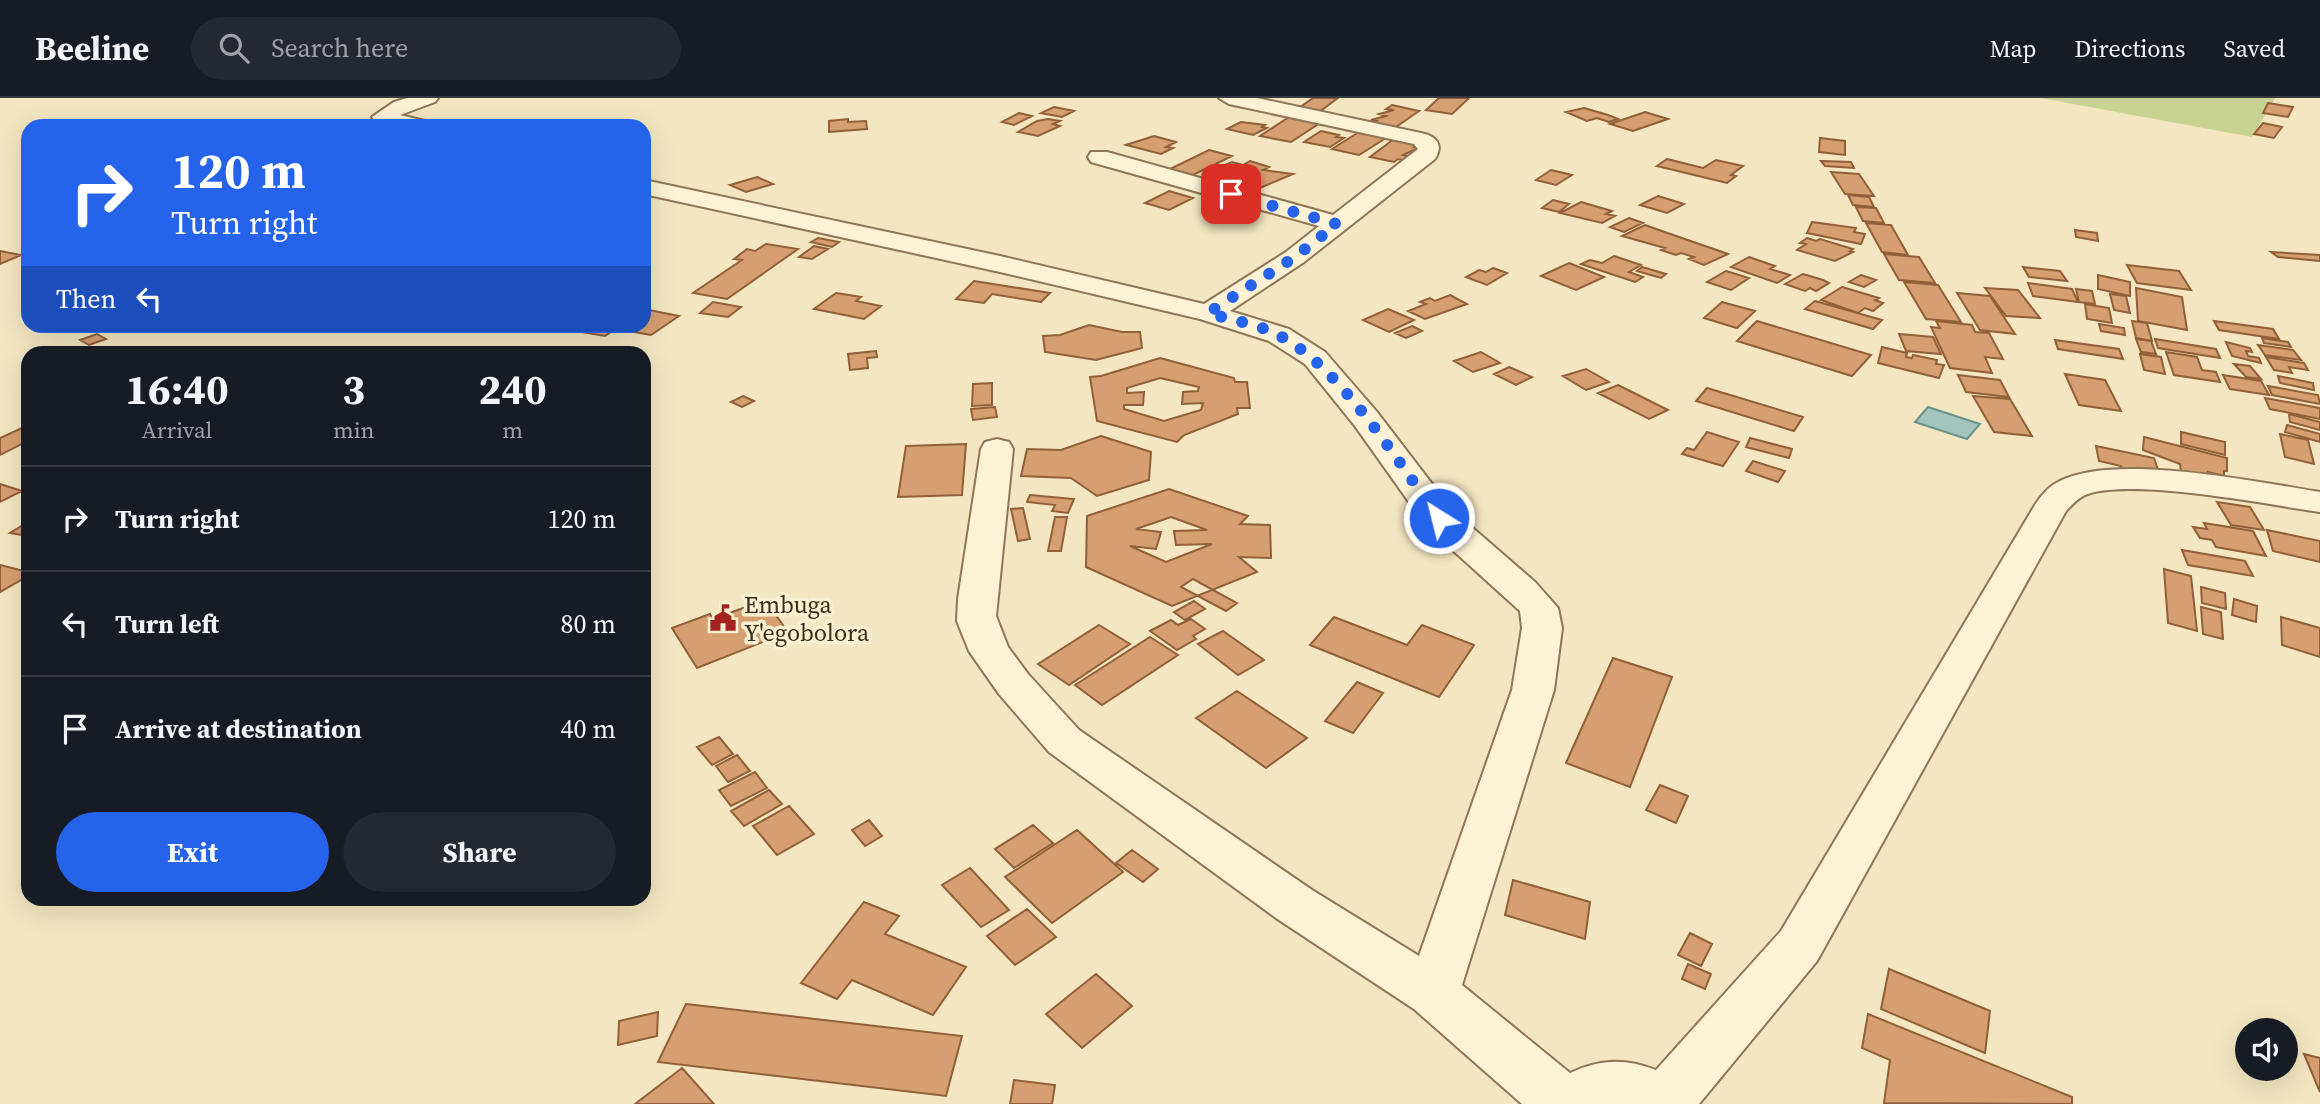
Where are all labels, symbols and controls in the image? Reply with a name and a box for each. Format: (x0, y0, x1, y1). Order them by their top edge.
search box (191, 17, 681, 80)
text: Beeline (35, 26, 149, 71)
icon: search (215, 29, 253, 67)
text: Search here (271, 30, 408, 66)
text: Map (1989, 32, 2036, 65)
text: Directions (2074, 32, 2185, 65)
text: Saved (2223, 32, 2285, 65)
text: 120 m (171, 137, 306, 204)
icon: right (56, 147, 147, 238)
pin (1201, 164, 1261, 224)
icon: arrive (1212, 175, 1250, 213)
text: Turn right (171, 201, 317, 245)
icon: left (130, 280, 168, 318)
text: Then (56, 281, 116, 317)
text: 16:40 (125, 360, 229, 418)
text: 3 (342, 360, 365, 418)
text: 240 (479, 360, 547, 418)
text: Arrival (141, 414, 212, 446)
text: min (333, 414, 374, 446)
text: m (502, 414, 523, 446)
position arrow (1402, 481, 1476, 555)
icon: right (56, 500, 94, 538)
text: Turn right (115, 501, 239, 537)
text: 120 m (548, 501, 616, 537)
place label: Embuga Y'egobolora (744, 588, 870, 649)
public building icon: Embuga Y'egobolora (708, 603, 738, 633)
icon: left (56, 605, 94, 643)
text: Turn left (115, 606, 219, 642)
text: 80 m (561, 606, 616, 642)
icon: arrive (56, 710, 94, 748)
text: Arrive at destination (115, 711, 362, 747)
text: 40 m (561, 711, 616, 747)
button: Exit (56, 812, 329, 892)
button: Share (343, 812, 616, 892)
map controls (2235, 1018, 2298, 1081)
button: sound (2235, 1018, 2298, 1081)

